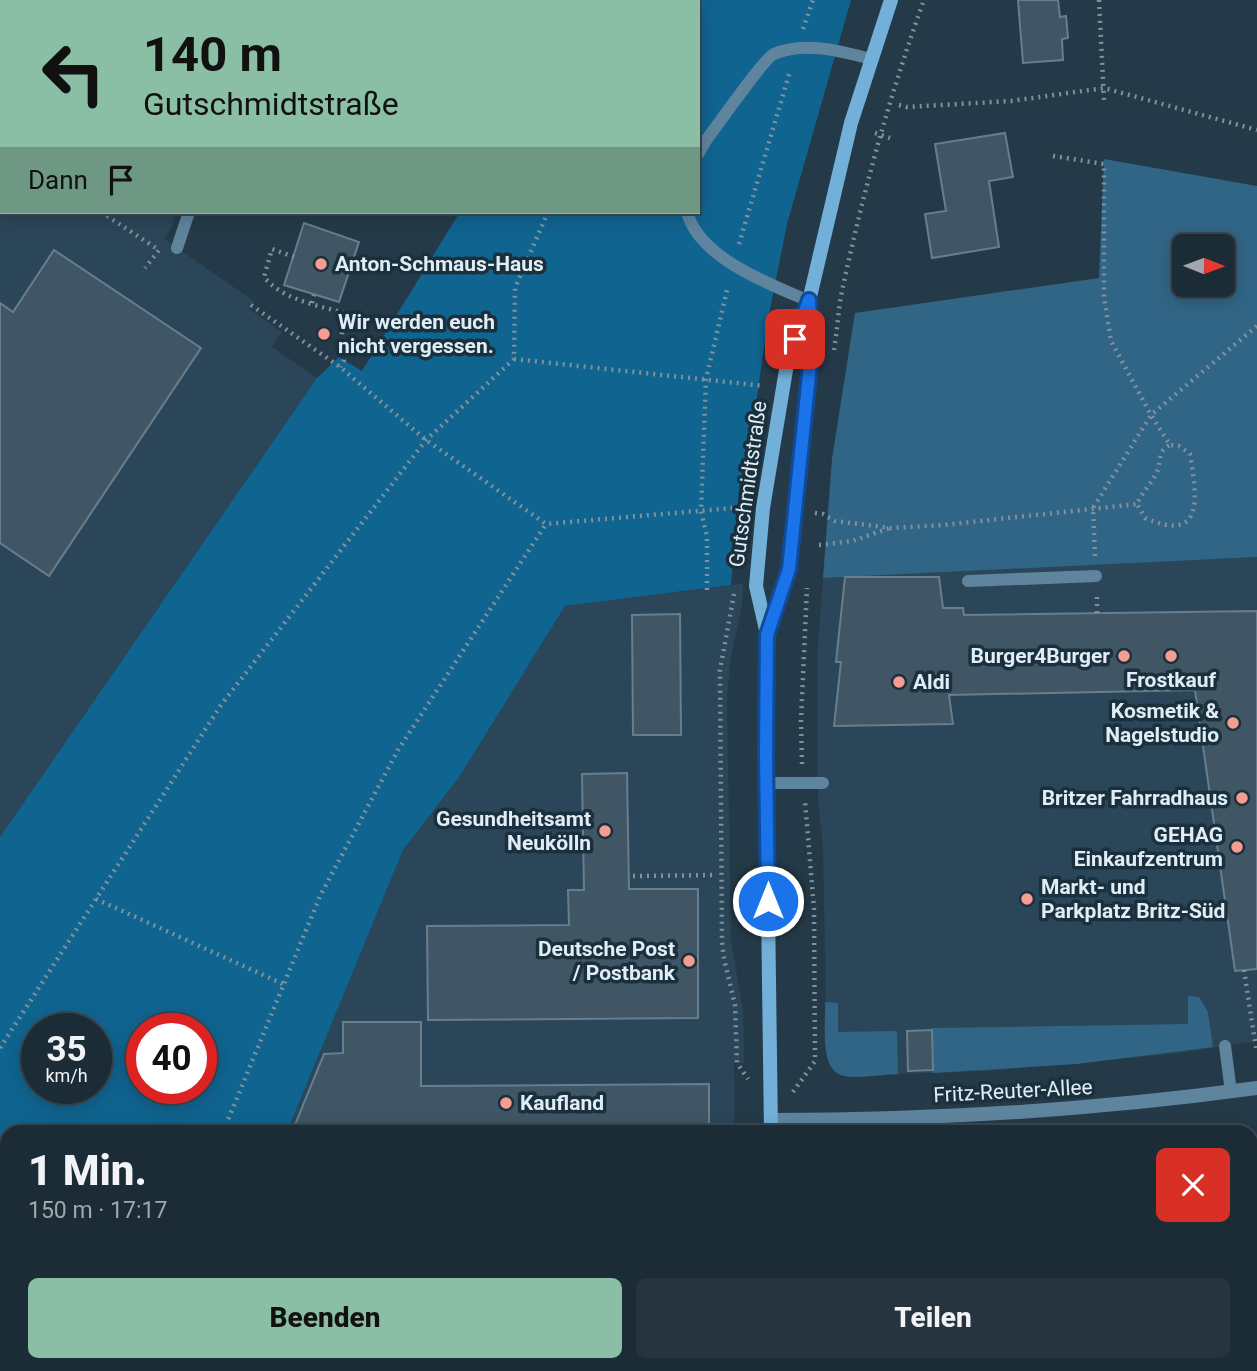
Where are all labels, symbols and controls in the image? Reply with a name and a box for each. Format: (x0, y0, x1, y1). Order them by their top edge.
text: 140 m (143, 26, 282, 83)
icon: left (28, 28, 119, 119)
text: Gutschmidtstraße (143, 85, 399, 123)
icon: arrive (102, 161, 140, 199)
text: Dann (28, 165, 88, 195)
north arrow (1172, 234, 1236, 298)
map controls (1172, 234, 1235, 297)
place label: Anton-Schmaus-Haus (335, 252, 544, 276)
marker: Anton-Schmaus-Haus (313, 256, 329, 272)
pin (765, 309, 825, 369)
place label: Wir werden euch nicht vergessen. (338, 310, 495, 358)
icon: arrive (776, 320, 814, 358)
marker: Wir werden euch nicht vergessen. (316, 326, 332, 342)
street label: Gutschmidtstraße (724, 399, 772, 569)
place label: Burger4Burger (971, 644, 1110, 668)
marker: Burger4Burger (1116, 648, 1132, 664)
marker: Frostkauf (1163, 648, 1179, 664)
place label: Frostkauf (1126, 668, 1217, 692)
place label: Aldi (913, 670, 950, 694)
marker: Aldi (891, 674, 907, 690)
place label: Kosmetik & Nagelstudio (1105, 699, 1219, 747)
marker: Kosmetik & Nagelstudio (1225, 715, 1241, 731)
place label: Britzer Fahrradhaus (1042, 786, 1228, 810)
marker: Britzer Fahrradhaus (1234, 790, 1250, 806)
place label: Gesundheitsamt Neukölln (436, 807, 591, 855)
marker: Gesundheitsamt Neukölln (597, 823, 613, 839)
place label: GEHAG Einkaufzentrum (1074, 823, 1223, 871)
marker: GEHAG Einkaufzentrum (1229, 839, 1245, 855)
position arrow (731, 864, 805, 938)
place label: Markt- und Parkplatz Britz-Süd (1041, 875, 1225, 923)
marker: Markt- und Parkplatz Britz-Süd (1019, 891, 1035, 907)
place label: Deutsche Post / Postbank (538, 937, 676, 985)
marker: Deutsche Post / Postbank (681, 953, 697, 969)
speed limit sign: 40 (126, 1013, 217, 1104)
text: 35 (46, 1029, 87, 1070)
text: km/h (45, 1065, 88, 1086)
street label: Fritz-Reuter-Allee (933, 1075, 1093, 1107)
place label: Kaufland (520, 1091, 604, 1115)
marker: Kaufland (498, 1095, 514, 1111)
text: 1 Min. (28, 1146, 147, 1195)
button: close (1156, 1148, 1230, 1222)
text: 150 m · 17:17 (28, 1197, 167, 1224)
button: Beenden (28, 1278, 622, 1358)
button: Teilen (636, 1278, 1230, 1358)

